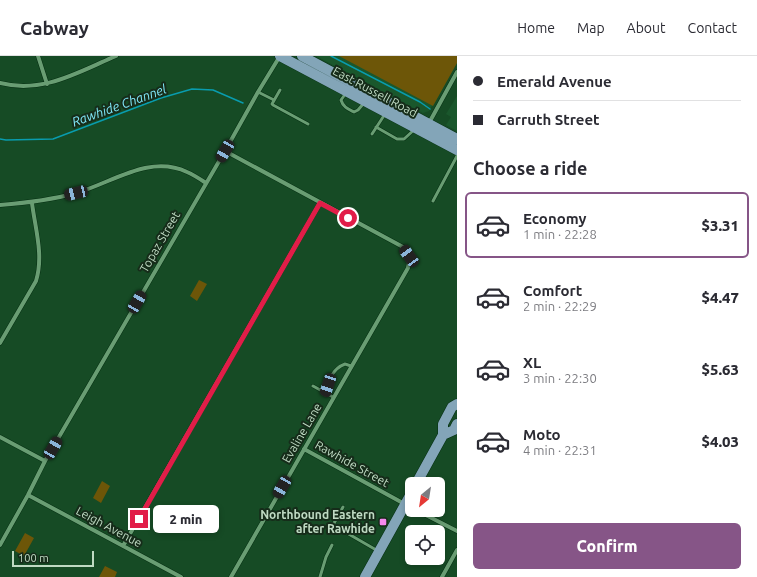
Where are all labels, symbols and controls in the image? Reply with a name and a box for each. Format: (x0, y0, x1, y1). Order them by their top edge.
text: Cabway (20, 17, 89, 39)
text: Home (517, 20, 555, 36)
text: Map (577, 20, 605, 36)
text: About (627, 20, 666, 36)
text: Contact (688, 20, 737, 36)
street label: East Russell Road (331, 64, 420, 119)
text: Emerald Avenue (497, 73, 612, 90)
water label: Rawhide Channel (70, 81, 168, 129)
text: Carruth Street (497, 111, 600, 128)
car (214, 138, 236, 164)
text: Choose a ride (473, 158, 587, 178)
car (63, 184, 89, 202)
icon: car (475, 207, 511, 243)
street label: Topaz Street (137, 209, 182, 274)
route start (339, 209, 357, 227)
text: Economy (523, 210, 587, 227)
text: $3.31 (701, 217, 739, 234)
text: 1 min · 22:28 (523, 227, 597, 241)
car (397, 243, 421, 269)
icon: car (475, 279, 511, 315)
text: Comfort (523, 282, 582, 299)
car (126, 289, 148, 315)
text: $4.47 (701, 289, 739, 306)
text: 2 min · 22:29 (523, 299, 597, 313)
icon: car (475, 351, 511, 387)
text: XL (523, 354, 541, 371)
text: $5.63 (701, 361, 739, 378)
text: 3 min · 22:30 (523, 371, 597, 385)
car (319, 372, 337, 398)
street label: Evaline Lane (279, 401, 324, 465)
icon: car (475, 423, 511, 459)
text: Moto (523, 426, 561, 443)
text: $4.03 (701, 433, 739, 450)
car (42, 435, 64, 461)
street label: Rawhide Street (313, 438, 392, 489)
text: 4 min · 22:31 (523, 443, 597, 457)
car (271, 474, 293, 500)
north arrow (405, 477, 445, 517)
map controls (405, 477, 445, 565)
street label: Leigh Avenue (74, 504, 144, 549)
callout: 2 min (153, 505, 219, 533)
place label: Northbound Eastern after Rawhide (260, 508, 375, 535)
route end (130, 510, 148, 528)
text: 2 min (169, 512, 203, 526)
marker: Northbound Eastern after Rawhide (378, 517, 388, 527)
button: Confirm (473, 523, 741, 569)
button: locate (405, 525, 445, 565)
scale bar (12, 549, 94, 568)
text: 100 m (18, 552, 49, 564)

